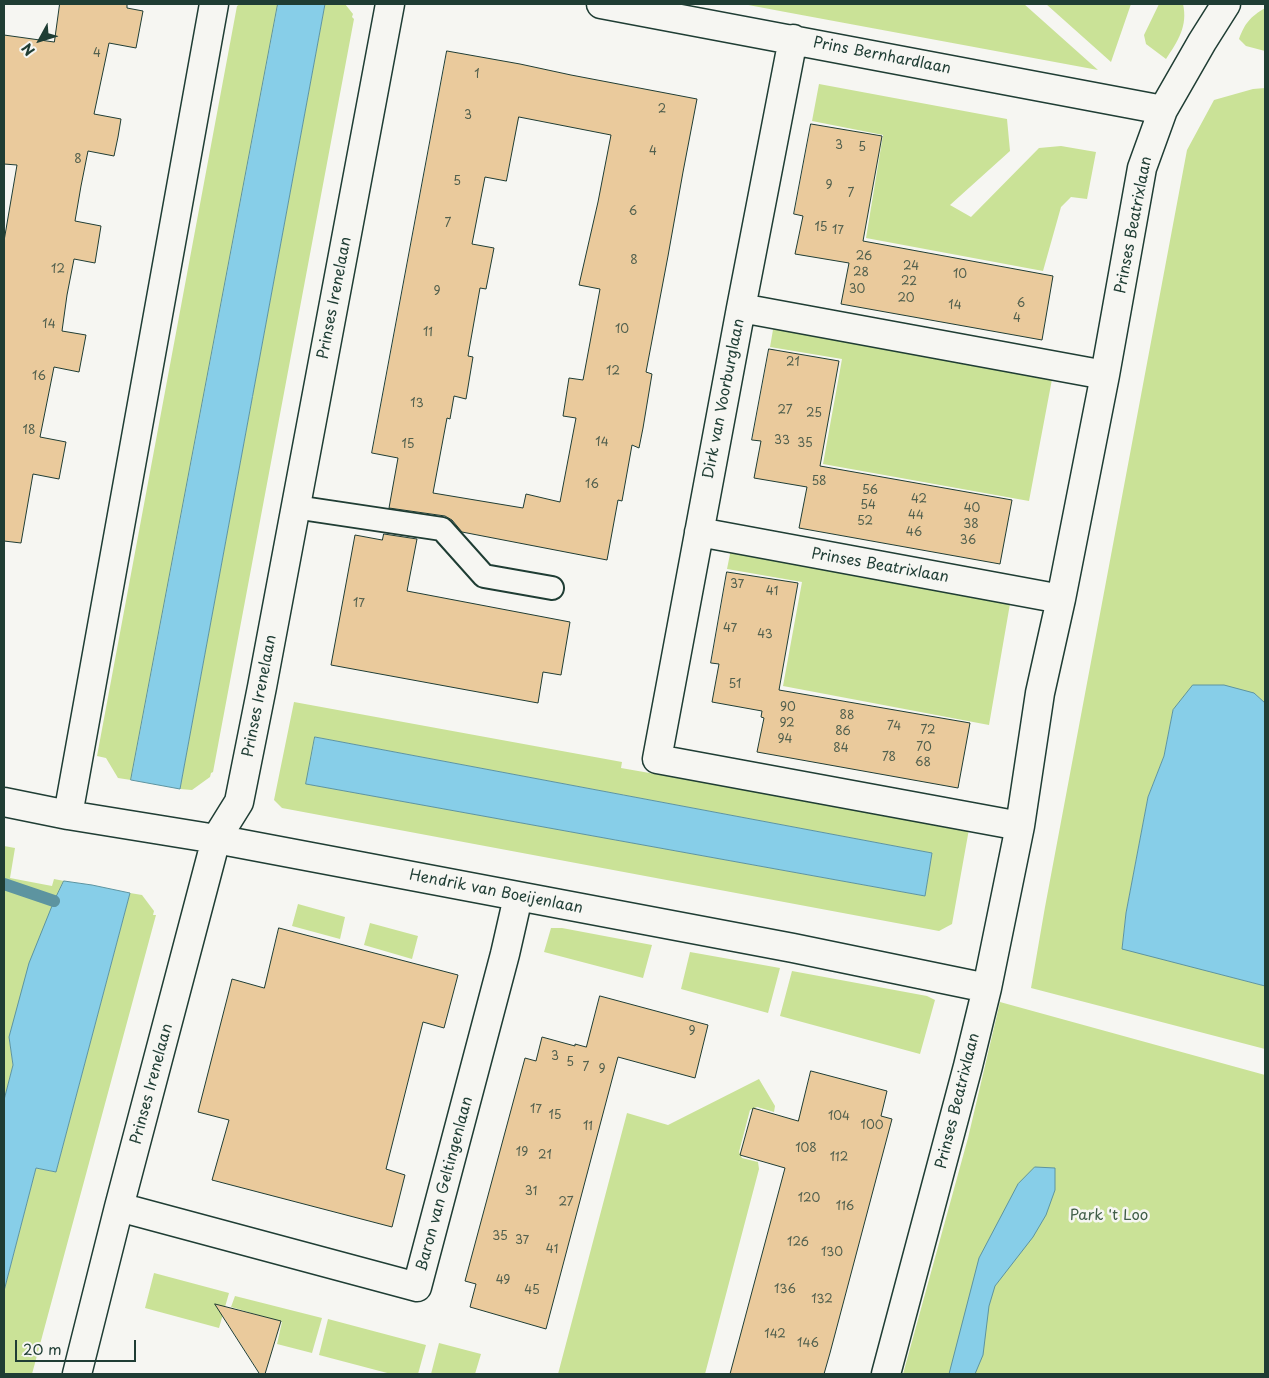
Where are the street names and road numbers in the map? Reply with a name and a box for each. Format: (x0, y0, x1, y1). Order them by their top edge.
street label: Prins Bernhardlaan (812, 34, 952, 78)
street label: Prinses Beatrixlaan (1112, 155, 1156, 295)
street label: Prinses Irenelaan (314, 235, 356, 361)
street label: Dirk van Voorburglaan (700, 317, 748, 481)
street label: Prinses Beatrixlaan (810, 545, 950, 587)
street label: Prinses Irenelaan (239, 633, 281, 759)
street label: Hendrik van Boeijenlaan (408, 866, 584, 918)
street label: Prinses Irenelaan (127, 1022, 177, 1146)
street label: Prinses Beatrixlaan (932, 1031, 984, 1171)
street label: Baron van Geltingenlaan (413, 1095, 477, 1273)

